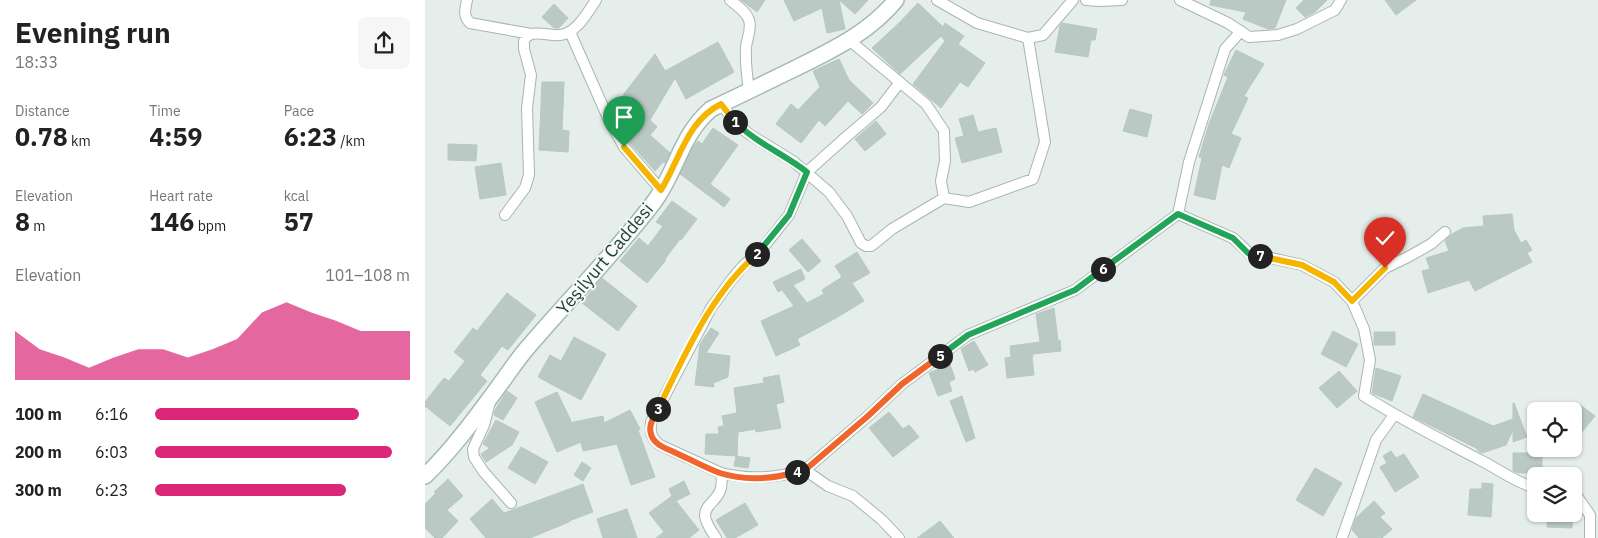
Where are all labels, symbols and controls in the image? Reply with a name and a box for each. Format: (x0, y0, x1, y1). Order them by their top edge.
text: Evening run (15, 14, 171, 51)
button: share (358, 17, 410, 69)
text: 18:33 (15, 52, 58, 72)
pin (603, 96, 645, 147)
text: Distance (15, 102, 70, 120)
text: Time (149, 102, 181, 120)
text: Pace (284, 102, 314, 120)
icon: arrive (610, 103, 638, 131)
pin: 1 (723, 110, 747, 134)
text: 1 (731, 113, 740, 131)
text: 0.78 (15, 120, 68, 153)
text: 4:59 (149, 120, 203, 153)
text: 6:23 (284, 120, 337, 153)
text: km (68, 132, 91, 150)
text: /km (337, 132, 365, 150)
text: Elevation (15, 187, 73, 205)
text: Heart rate (149, 187, 213, 205)
text: kcal (284, 187, 309, 205)
street label: Yeşilyurt Caddesi (551, 198, 658, 319)
text: 8 (15, 205, 30, 238)
text: 146 (149, 205, 194, 238)
text: 57 (284, 205, 314, 238)
text: m (30, 217, 46, 235)
text: bpm (194, 217, 226, 235)
pin (1364, 217, 1406, 268)
icon: check (1371, 224, 1399, 252)
pin: 2 (745, 242, 769, 266)
pin: 7 (1247, 244, 1273, 268)
text: 2 (753, 245, 762, 263)
text: 7 (1256, 247, 1265, 265)
pin: 6 (1091, 256, 1115, 282)
text: 6 (1099, 260, 1108, 278)
text: Elevation (15, 265, 81, 285)
text: 101–108 m (325, 265, 410, 285)
pin: 5 (927, 344, 953, 368)
text: 5 (936, 347, 945, 365)
pin: 3 (645, 396, 671, 422)
text: 3 (654, 400, 663, 418)
map controls (1527, 402, 1582, 522)
button: locate (1527, 402, 1582, 457)
text: 100 m (15, 404, 62, 424)
text: 6:16 (95, 404, 128, 424)
text: 200 m (15, 442, 62, 462)
text: 6:03 (95, 442, 128, 462)
pin: 4 (785, 460, 809, 484)
text: 4 (793, 463, 802, 481)
button: layers (1527, 467, 1582, 522)
text: 300 m (15, 480, 62, 500)
text: 6:23 (95, 480, 128, 500)

